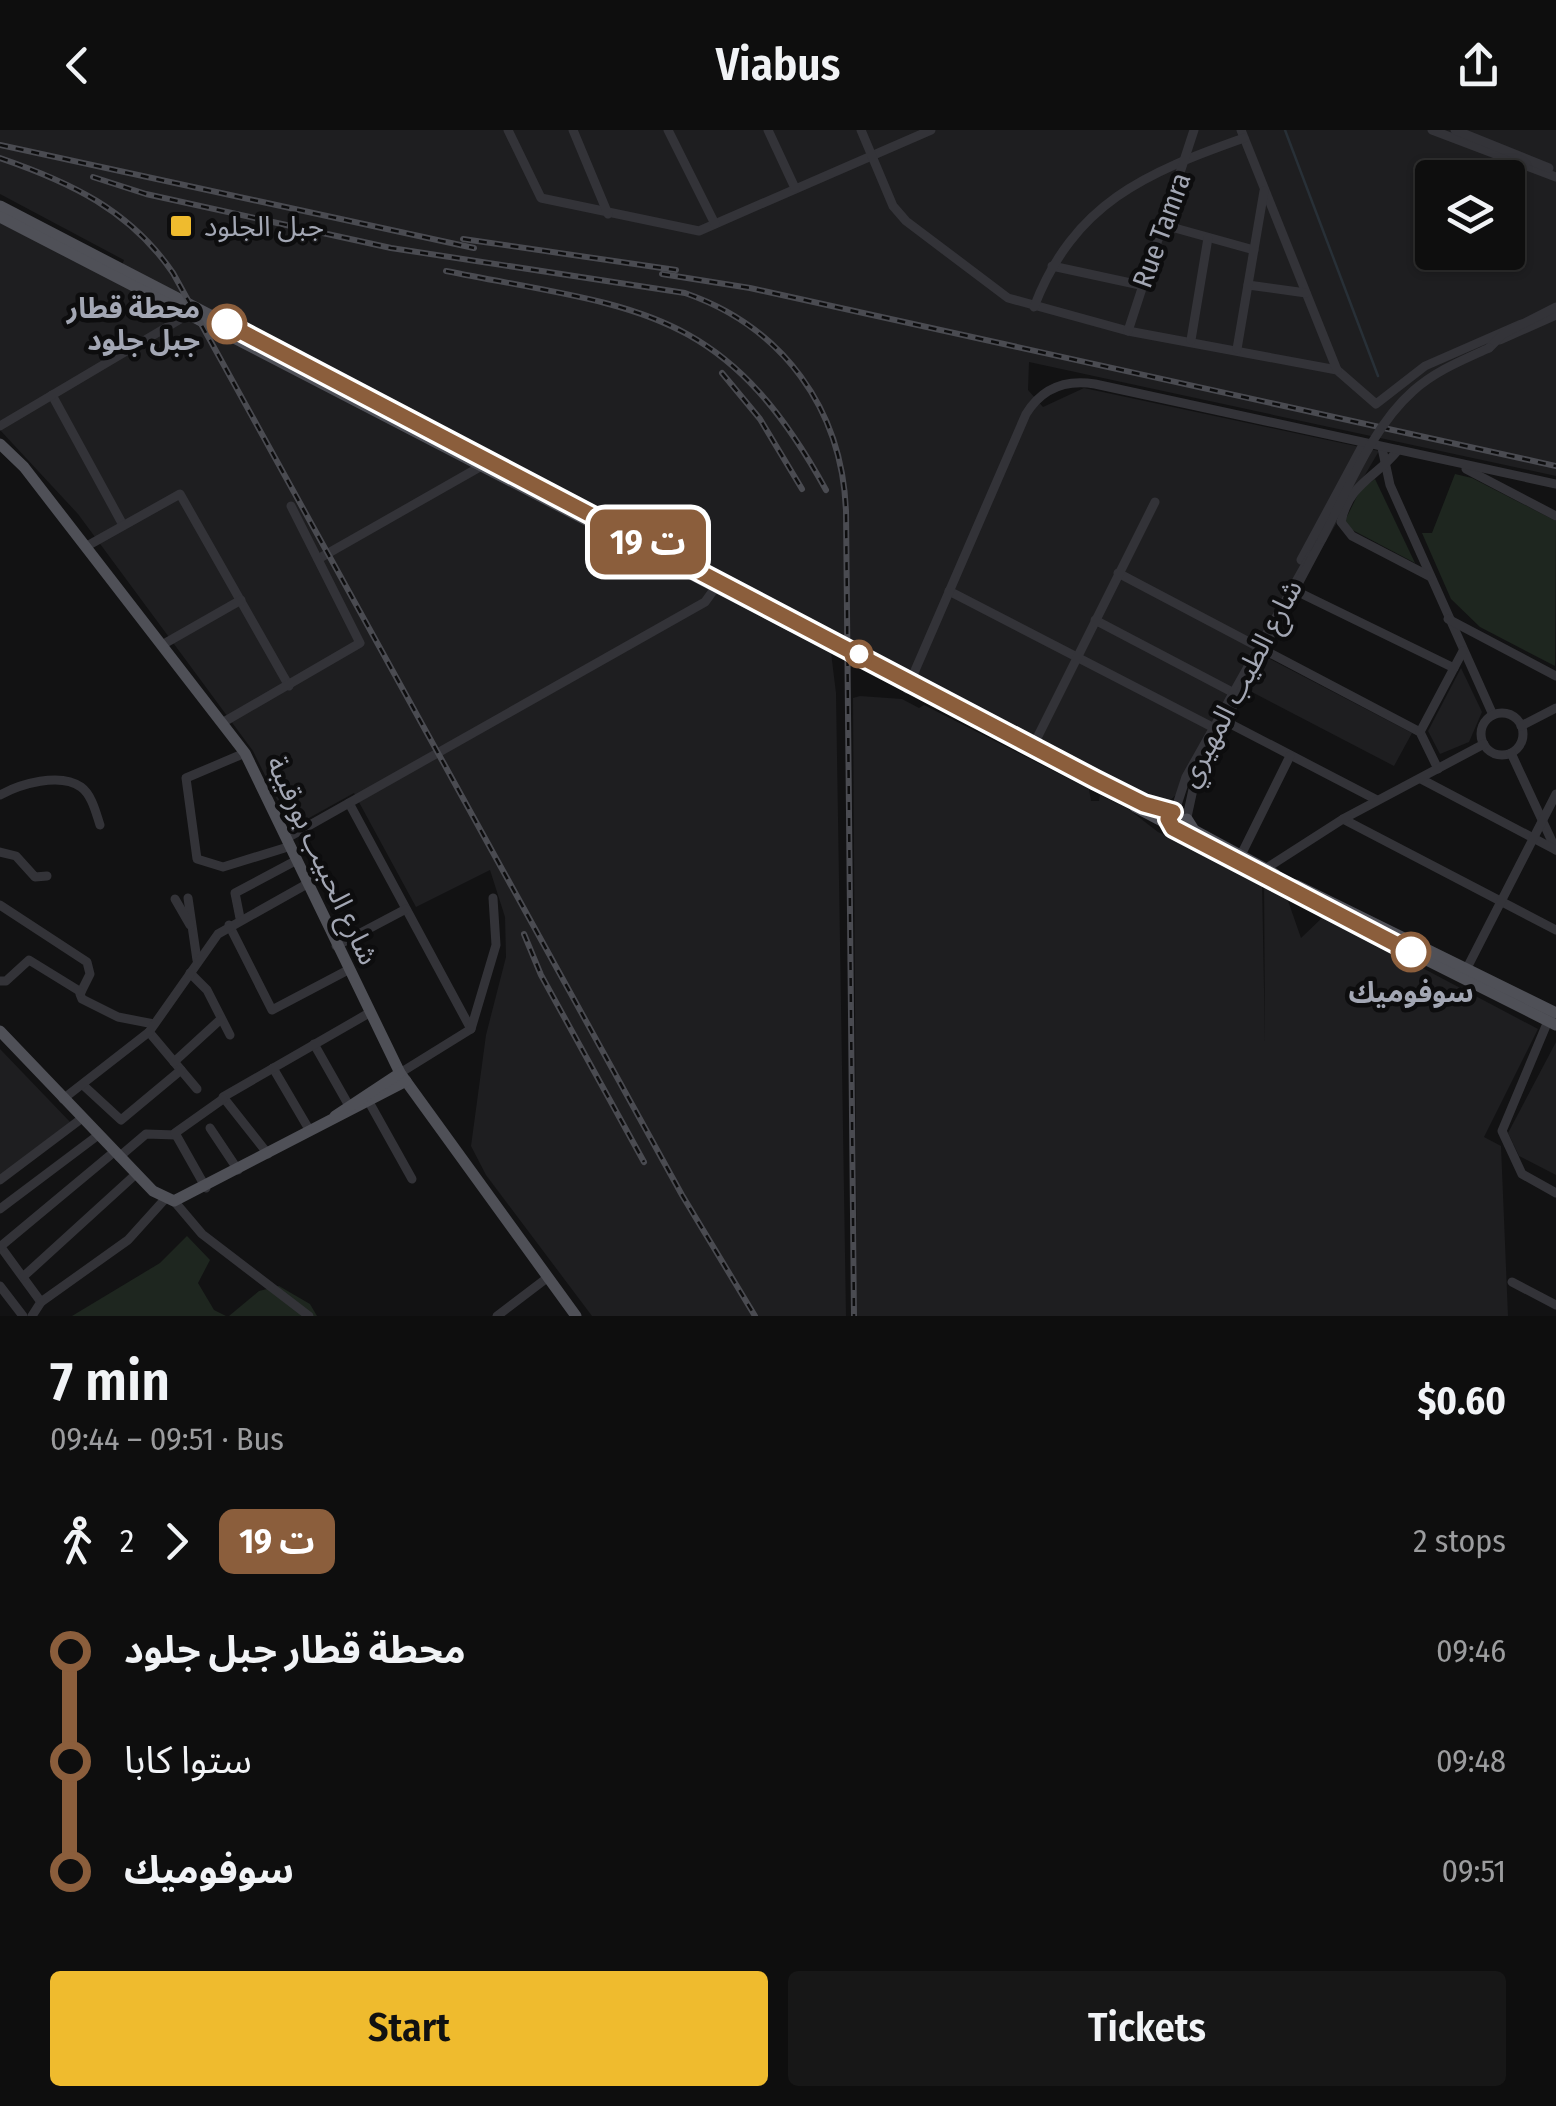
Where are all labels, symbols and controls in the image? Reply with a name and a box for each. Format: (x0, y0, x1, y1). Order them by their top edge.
icon: back (50, 38, 105, 93)
text: Viabus (716, 38, 840, 92)
icon: share (1451, 38, 1506, 93)
map controls (1415, 160, 1525, 270)
button: layers (1415, 160, 1525, 270)
street label: Rue Tamra (1125, 168, 1197, 292)
place label: جبل الجلود (204, 210, 324, 243)
marker: جبل الجلود (168, 213, 194, 239)
place label: محطة قطار جبل جلود (66, 292, 200, 357)
marker: محطة قطار جبل جلود (208, 305, 246, 343)
line badge: 19 ت (578, 510, 718, 574)
text: 19 ت (610, 521, 686, 563)
street label: شارع الطيب المهيري (1172, 574, 1313, 795)
unlabelled marker (846, 641, 872, 667)
street label: شارع الحبيب بورقيبة (256, 751, 385, 972)
marker: سوفوميك (1392, 933, 1430, 971)
place label: سوفوميك (1348, 976, 1474, 1009)
text: 7 min (50, 1349, 170, 1415)
text: $0.60 (1417, 1378, 1506, 1424)
text: 09:44 – 09:51 · Bus (50, 1420, 284, 1458)
icon: walk (50, 1514, 105, 1569)
icon: forward (149, 1514, 204, 1569)
text: 19 ت (239, 1520, 315, 1562)
text: 2 (120, 1522, 134, 1560)
text: 2 stops (1413, 1522, 1506, 1560)
text: محطة قطار جبل جلود (124, 1627, 466, 1673)
text: 09:46 (1436, 1632, 1506, 1670)
text: ستوا كابا (124, 1737, 252, 1783)
text: 09:48 (1436, 1742, 1506, 1780)
text: سوفوميك (124, 1847, 294, 1893)
text: 09:51 (1442, 1852, 1506, 1890)
button: Start (50, 1971, 768, 2086)
button: Tickets (788, 1971, 1506, 2086)

